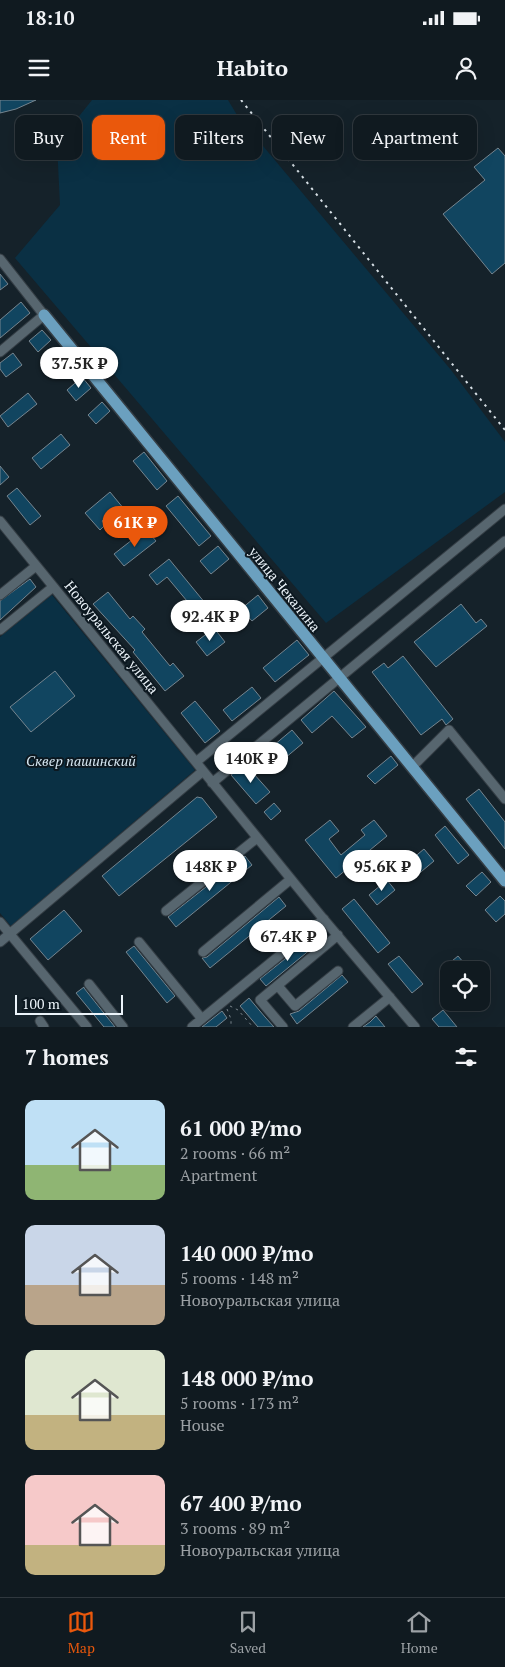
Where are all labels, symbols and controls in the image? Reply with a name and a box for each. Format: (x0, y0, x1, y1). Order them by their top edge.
text: 18:10 (25, 5, 74, 30)
text: Habito (217, 53, 288, 82)
icon: menu (25, 54, 53, 82)
icon: person (452, 54, 480, 82)
chip: Buy (15, 115, 82, 160)
chip: Rent (92, 115, 165, 160)
chip: Filters (175, 115, 262, 160)
chip: New (272, 115, 343, 160)
chip: Apartment (353, 115, 477, 160)
pin: 37.5K ₽ (33, 346, 125, 389)
text: 37.5K ₽ (51, 352, 107, 374)
pin: 61K ₽ (100, 506, 170, 548)
text: 61K ₽ (114, 511, 156, 533)
street label: улица Чекалина (244, 542, 325, 636)
street label: Новоуральская улица (61, 577, 163, 697)
pin: 92.4K ₽ (164, 600, 256, 642)
text: 92.4K ₽ (182, 605, 238, 627)
pin: 140K ₽ (210, 742, 292, 784)
text: 140K ₽ (225, 747, 277, 769)
park label: Сквер пашинский (26, 751, 136, 770)
pin: 148K ₽ (169, 850, 251, 892)
pin: 95.6K ₽ (336, 850, 428, 892)
text: 148K ₽ (184, 855, 236, 877)
text: 95.6K ₽ (354, 855, 410, 877)
pin: 67.4K ₽ (242, 920, 334, 962)
text: 67.4K ₽ (260, 925, 316, 947)
map controls (440, 961, 490, 1011)
button: locate (440, 961, 490, 1011)
scale bar (15, 992, 122, 1015)
text: 100 m (22, 994, 60, 1013)
text: 7 homes (25, 1043, 109, 1071)
icon: filters (452, 1043, 480, 1071)
text: 61 000 ₽/mo (180, 1114, 302, 1142)
icon: home (65, 1120, 125, 1180)
text: 2 rooms · 66 m² (180, 1142, 290, 1164)
text: Apartment (180, 1164, 257, 1186)
text: 140 000 ₽/mo (180, 1239, 314, 1267)
icon: home (65, 1245, 125, 1305)
text: 5 rooms · 148 m² (180, 1267, 299, 1289)
text: Новоуральская улица (180, 1289, 340, 1311)
text: 148 000 ₽/mo (180, 1364, 314, 1392)
icon: home (65, 1370, 125, 1430)
text: 5 rooms · 173 m² (180, 1392, 299, 1414)
text: House (180, 1414, 225, 1436)
text: 67 400 ₽/mo (180, 1489, 302, 1517)
icon: home (65, 1495, 125, 1555)
text: 3 rooms · 89 m² (180, 1517, 290, 1539)
text: Новоуральская улица (180, 1539, 340, 1561)
tab: Map (67, 1608, 95, 1657)
tab: Saved (230, 1608, 266, 1657)
tab: Home (401, 1608, 438, 1657)

